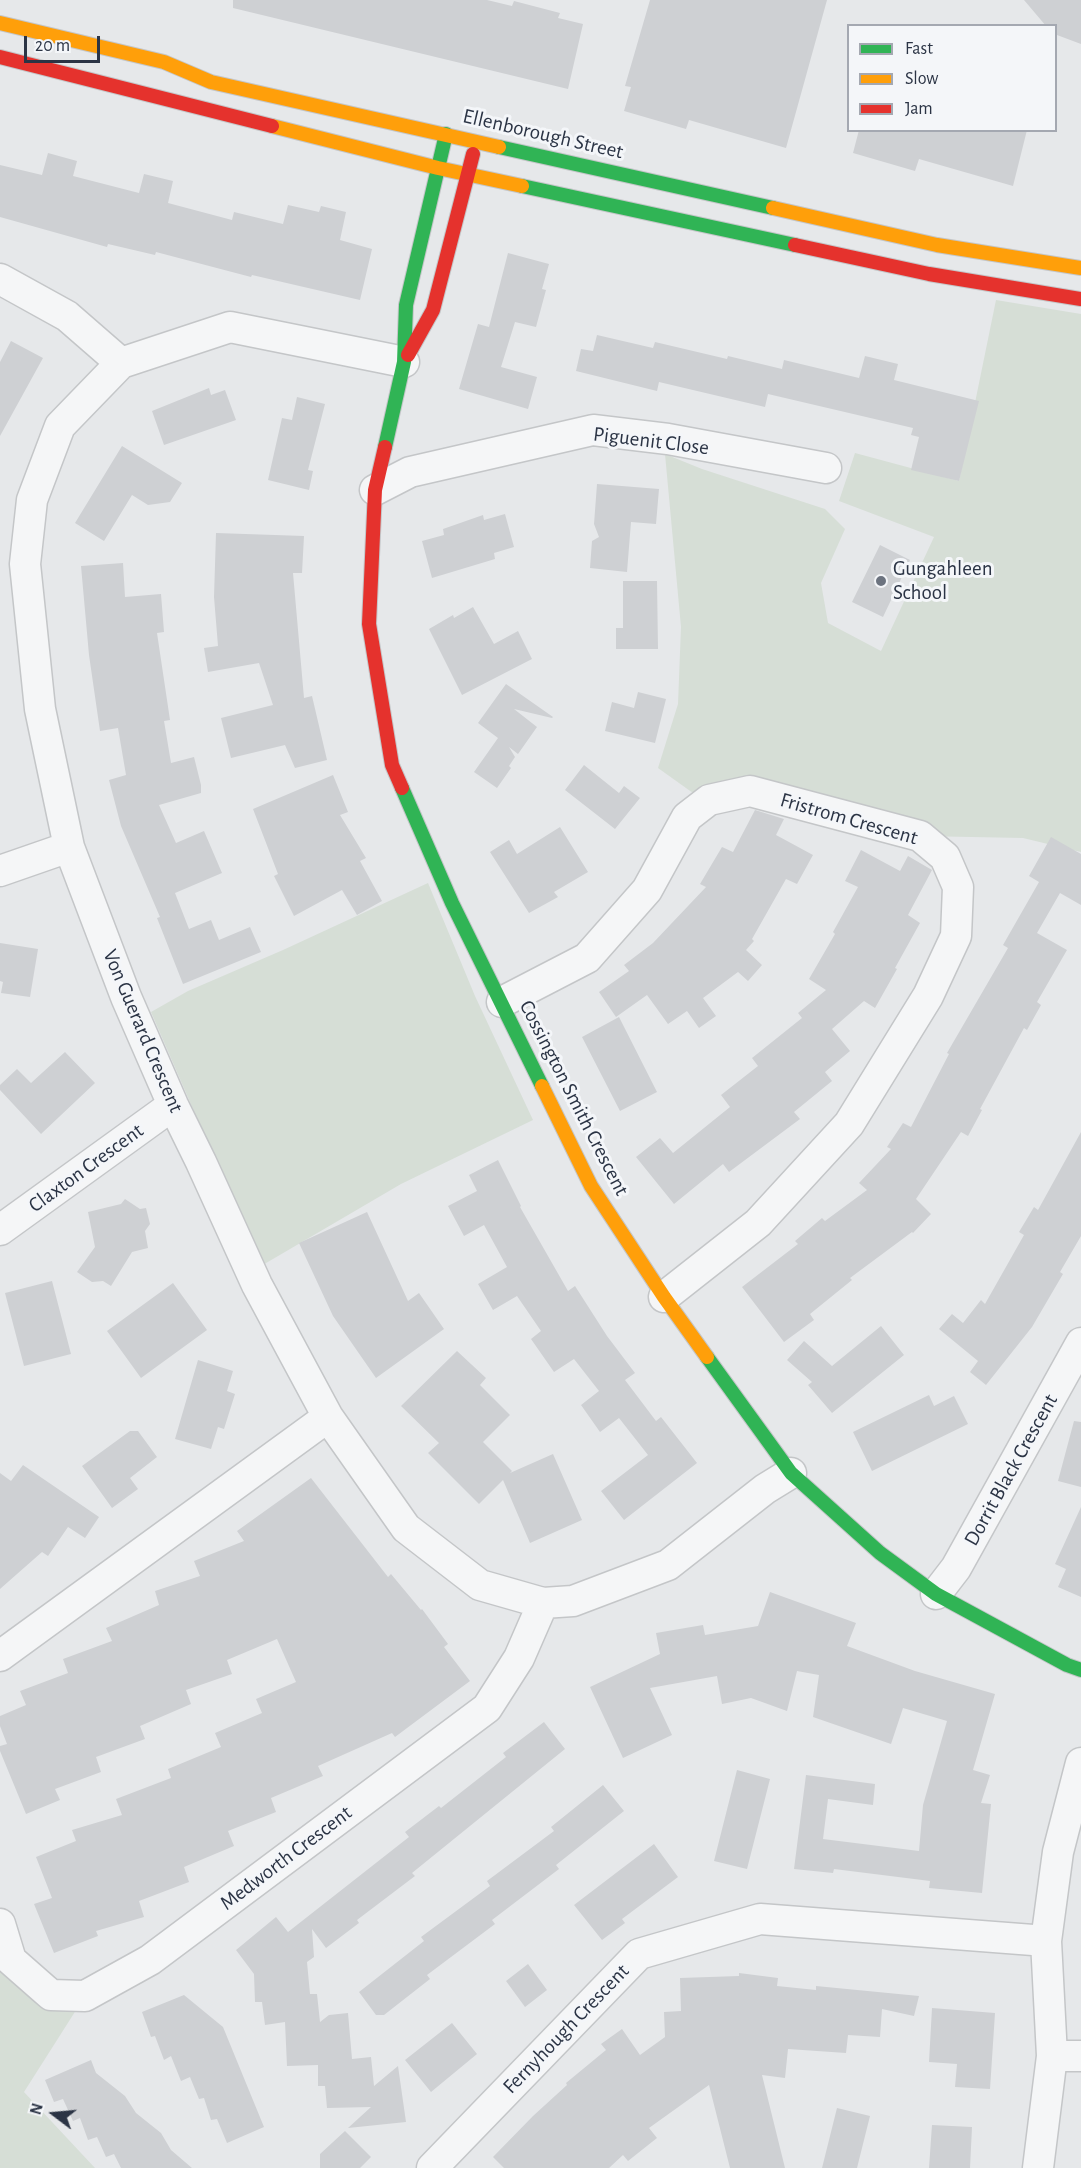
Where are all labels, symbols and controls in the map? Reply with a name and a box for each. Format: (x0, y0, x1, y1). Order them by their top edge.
scale bar (27, 24, 104, 62)
legend (847, 24, 1057, 132)
text: 20 m (35, 37, 70, 55)
text: Fast (905, 40, 933, 58)
text: Slow (905, 70, 938, 88)
text: Jam (905, 100, 933, 118)
street label: Ellenborough Street (460, 103, 626, 165)
street label: Piguenit Close (592, 421, 710, 461)
place label: Gungahleen School (893, 556, 992, 606)
marker: Gungahleen School (874, 574, 888, 588)
street label: Fristrom Crescent (777, 787, 921, 851)
street label: Von Guerard Crescent (97, 946, 189, 1116)
street label: Cossington Smith Crescent (514, 996, 634, 1200)
street label: Claxton Crescent (24, 1118, 148, 1218)
street label: Dorrit Black Crescent (959, 1390, 1063, 1550)
street label: Medworth Crescent (215, 1800, 357, 1916)
street label: Fernyhough Crescent (498, 1959, 634, 2099)
north arrow (24, 2084, 84, 2144)
text: N (27, 2101, 46, 2117)

